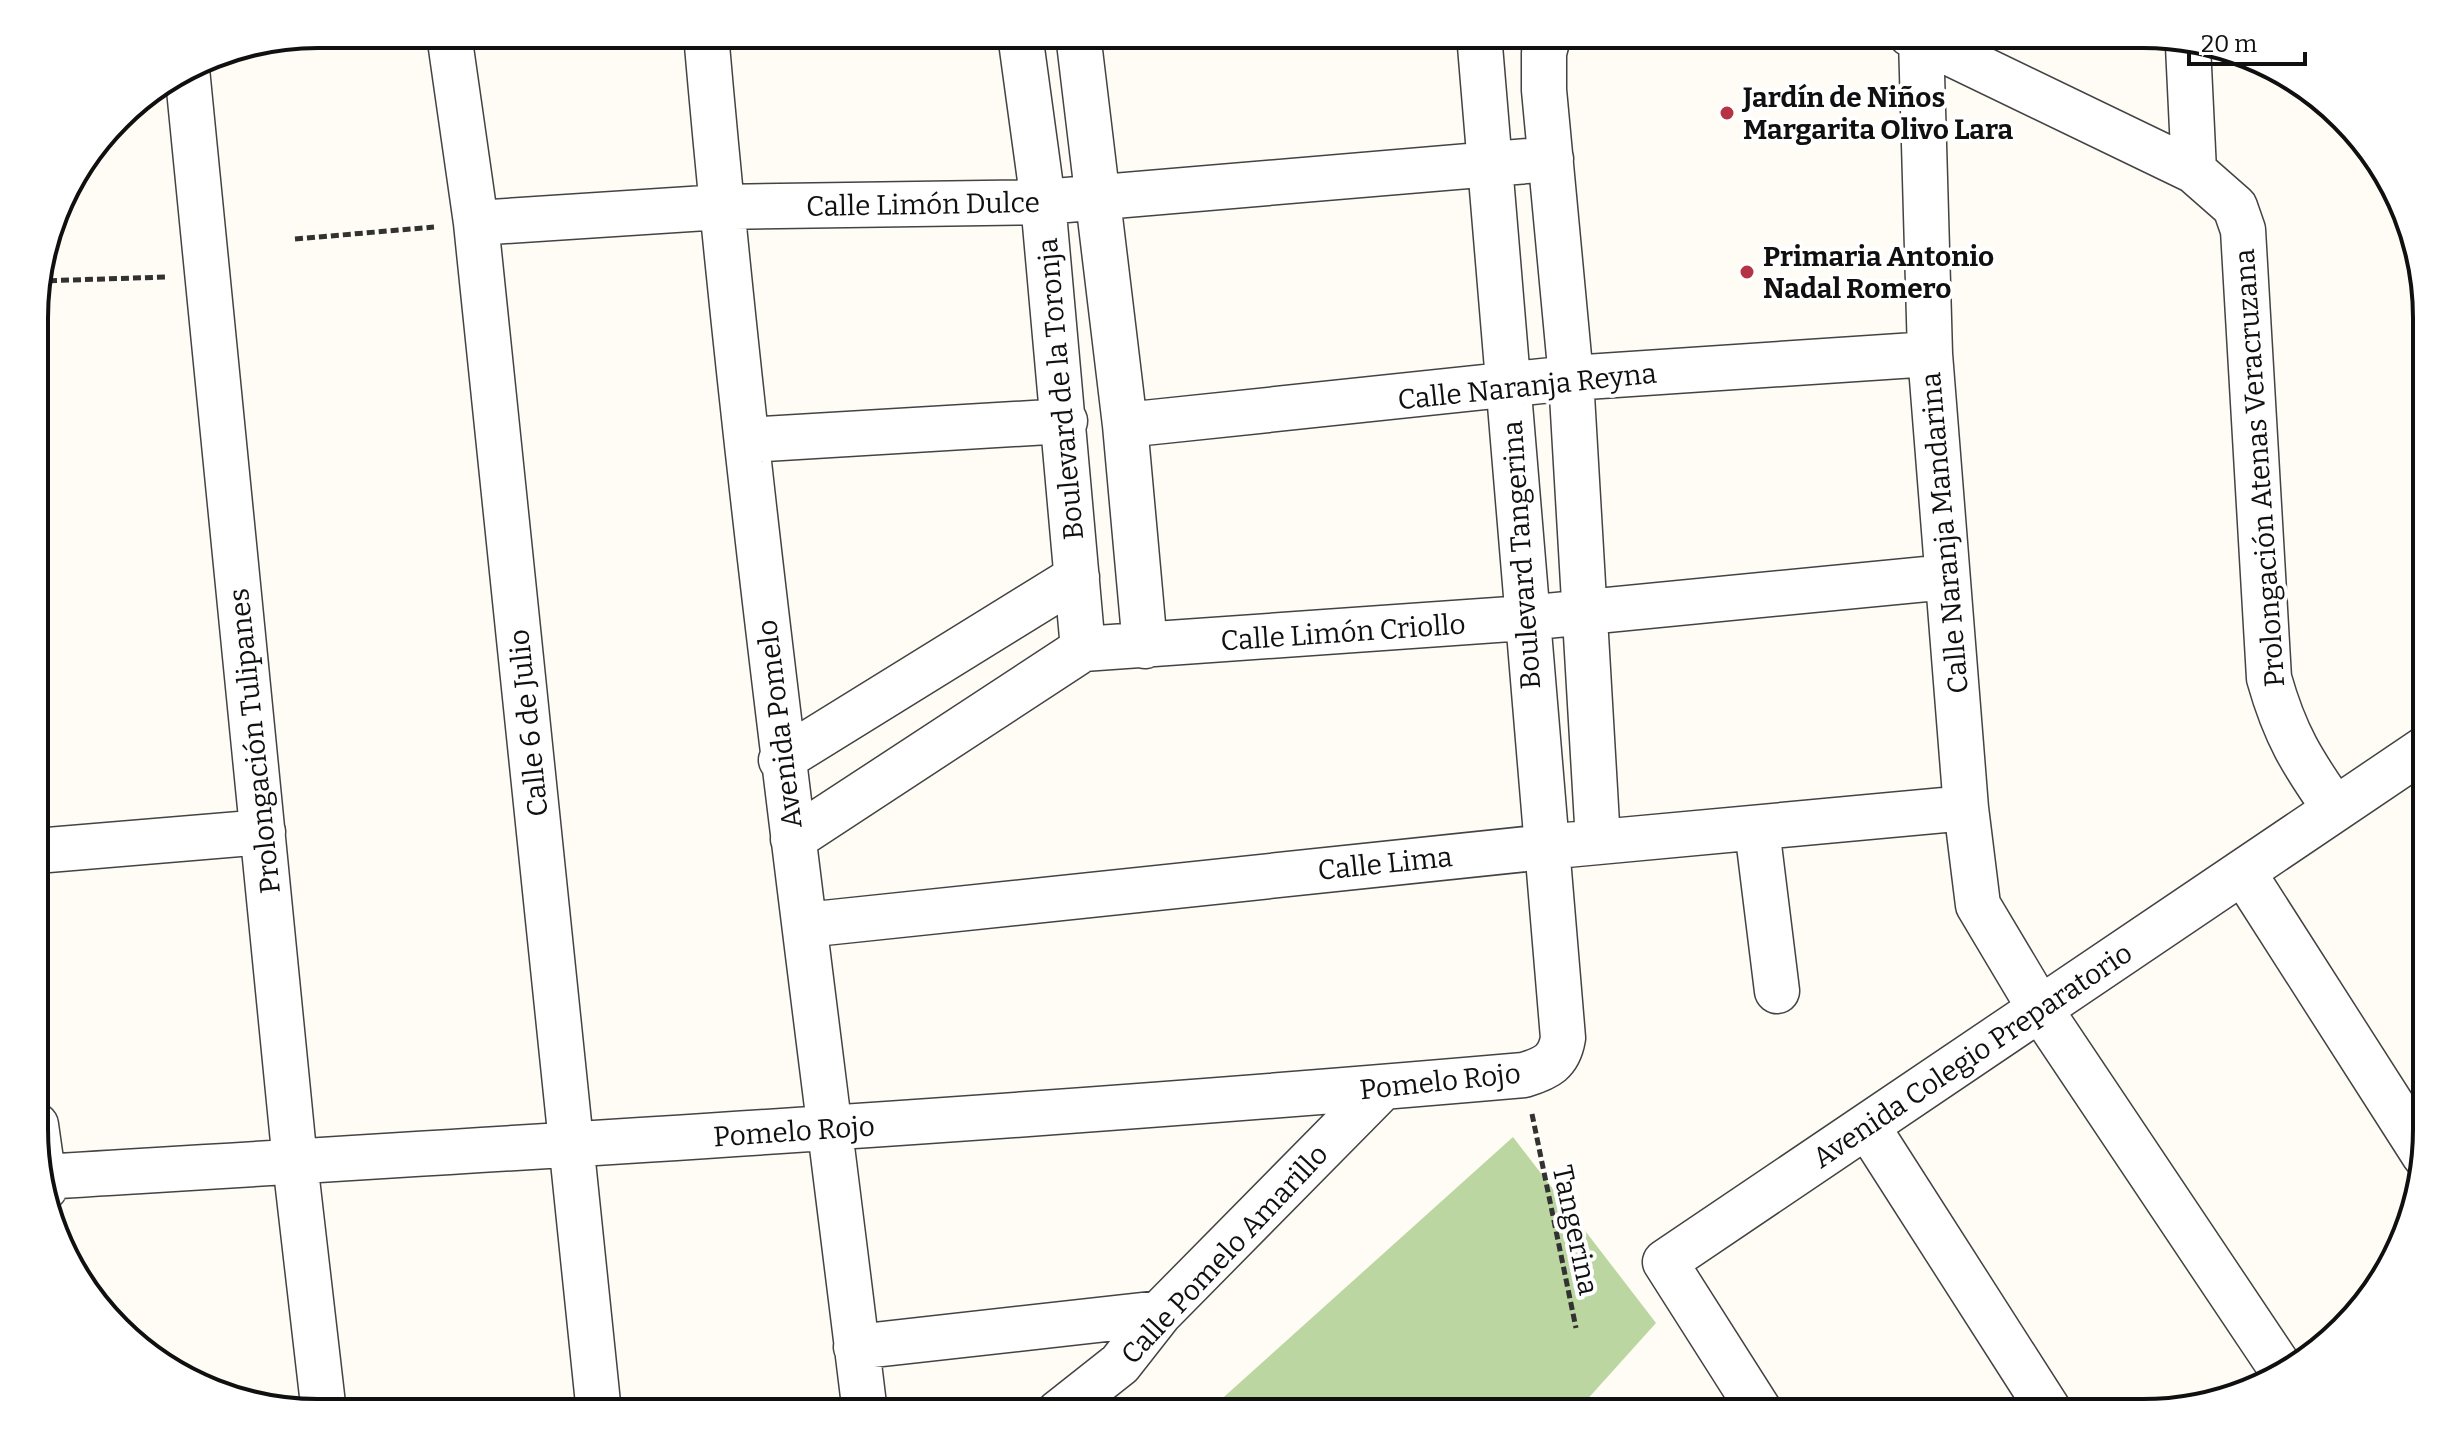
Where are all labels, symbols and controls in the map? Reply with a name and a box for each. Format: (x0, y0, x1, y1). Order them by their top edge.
scale bar (2189, 16, 2305, 66)
text: 20 m (2201, 30, 2257, 58)
place label: Jardín de Niños Margarita Olivo Lara (1741, 81, 2013, 146)
marker: Jardín de Niños Margarita Olivo Lara (1718, 104, 1736, 122)
street label: Calle Limón Dulce (806, 186, 1040, 223)
street label: Boulevard de la Toronja (1031, 237, 1090, 541)
place label: Primaria Antonio Nadal Romero (1763, 240, 1994, 305)
street label: Prolongación Atenas Veracruzana (2228, 248, 2291, 688)
marker: Primaria Antonio Nadal Romero (1738, 263, 1756, 281)
street label: Calle Naranja Reyna (1396, 356, 1658, 417)
street label: Calle Naranja Mandarina (1914, 371, 1975, 695)
street label: Boulevard Tangerina (1496, 419, 1547, 690)
street label: Prolongación Tulipanes (222, 587, 287, 895)
street label: Calle Limón Criollo (1220, 607, 1467, 658)
street label: Avenida Pomelo (750, 618, 809, 830)
street label: Calle 6 de Julio (502, 628, 555, 818)
street label: Calle Lima (1316, 840, 1454, 887)
street label: Avenida Colegio Preparatorio (1806, 936, 2138, 1175)
street label: Pomelo Rojo (1358, 1057, 1522, 1106)
street label: Pomelo Rojo (712, 1109, 876, 1154)
street label: Calle Pomelo Amarillo (1114, 1138, 1335, 1371)
street label: Tangerina (1546, 1162, 1605, 1298)

